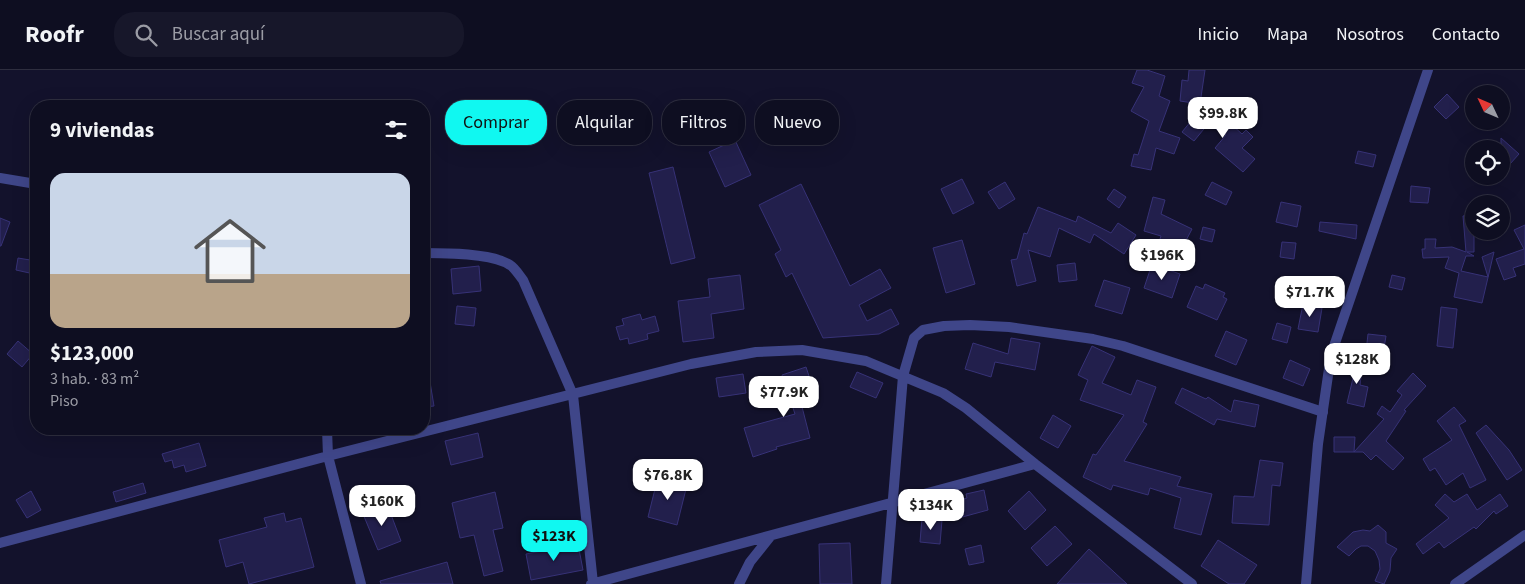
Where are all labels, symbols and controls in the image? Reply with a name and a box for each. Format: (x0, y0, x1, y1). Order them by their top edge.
search box (114, 12, 464, 57)
text: Roofr (25, 17, 84, 52)
icon: search (132, 21, 160, 49)
text: Buscar aquí (172, 21, 265, 48)
text: Inicio (1198, 22, 1239, 47)
text: Mapa (1267, 22, 1308, 47)
text: Nosotros (1336, 22, 1404, 47)
text: Contacto (1432, 22, 1500, 47)
north arrow (1465, 85, 1510, 130)
map controls (1465, 85, 1510, 240)
pin: $99.8K (1182, 97, 1264, 139)
chip: Comprar (445, 100, 547, 145)
chip: Alquilar (557, 100, 652, 145)
chip: Filtros (662, 100, 745, 145)
chip: Nuevo (755, 100, 839, 145)
text: $99.8K (1199, 102, 1247, 124)
text: 9 viviendas (50, 115, 154, 145)
icon: filters (382, 116, 410, 144)
button: locate (1465, 140, 1510, 185)
button: layers (1465, 195, 1510, 240)
icon: home (185, 206, 275, 296)
pin: $196K (1127, 238, 1197, 281)
text: $196K (1140, 244, 1184, 266)
pin: $71.7K (1269, 276, 1351, 318)
text: $71.7K (1286, 281, 1334, 303)
text: $123,000 (50, 338, 134, 368)
pin: $128K (1322, 342, 1392, 385)
text: $128K (1335, 348, 1379, 370)
text: 3 hab. · 83 m² (50, 368, 139, 390)
pin: $77.9K (743, 376, 825, 418)
text: $77.9K (760, 381, 808, 403)
text: Piso (50, 390, 78, 412)
pin: $76.8K (627, 458, 709, 501)
text: $76.8K (644, 464, 692, 486)
pin: $160K (347, 484, 417, 527)
pin: $134K (896, 488, 966, 531)
text: $160K (360, 490, 404, 512)
text: $134K (909, 494, 953, 516)
pin: $123K (519, 520, 589, 562)
text: $123K (532, 525, 576, 547)

